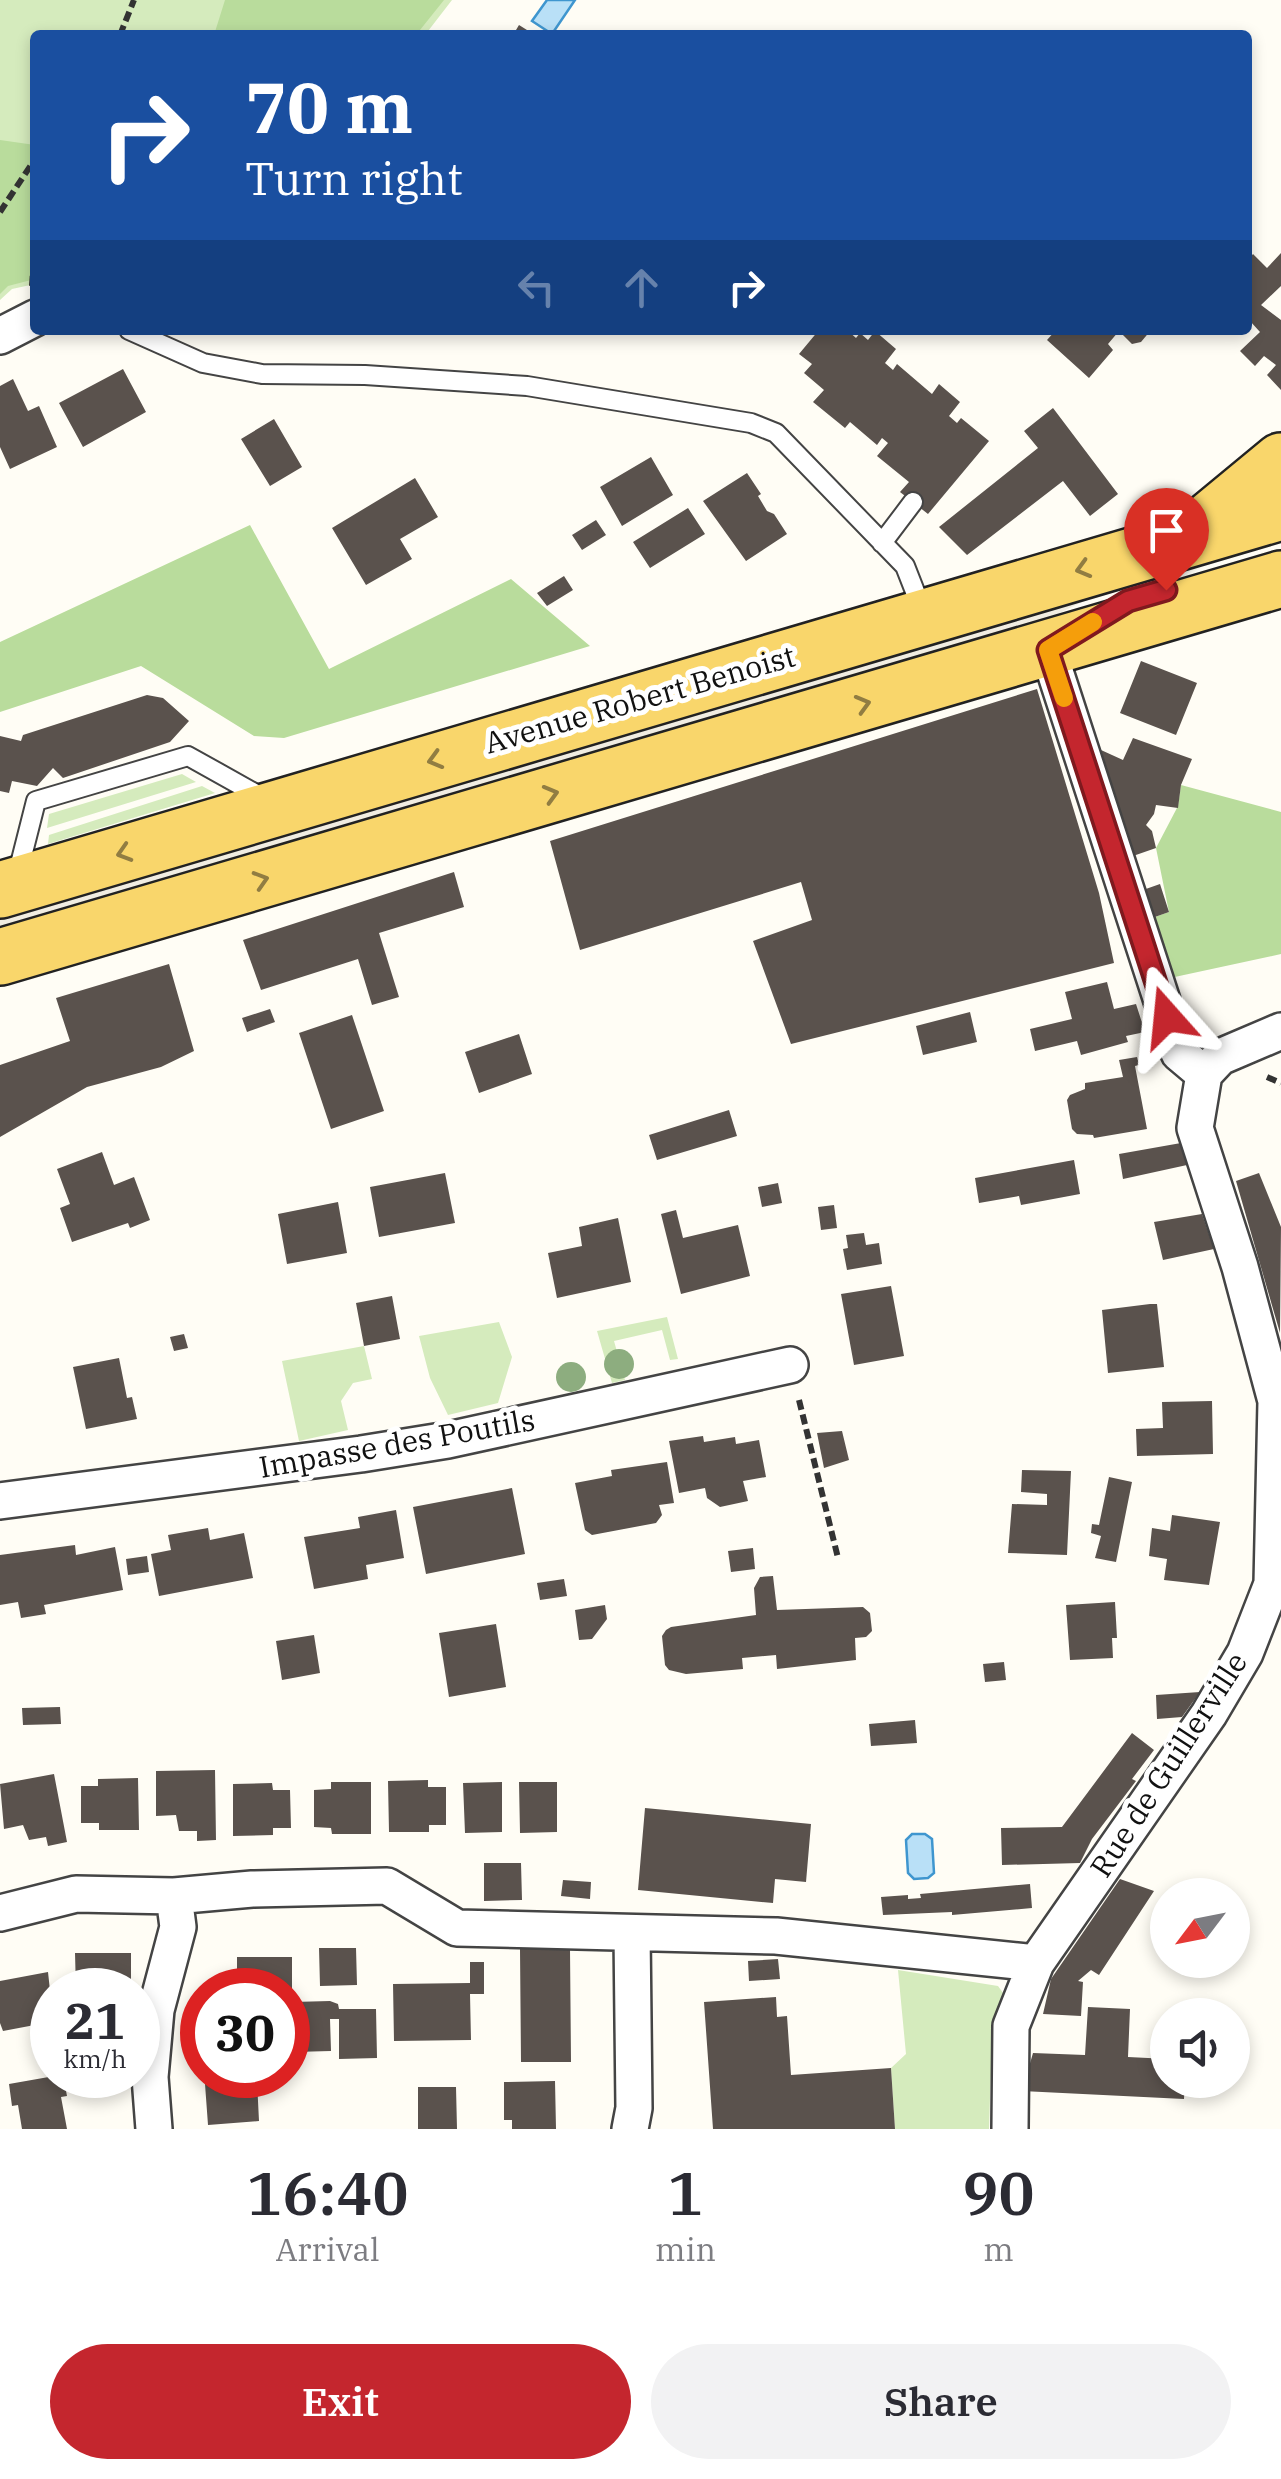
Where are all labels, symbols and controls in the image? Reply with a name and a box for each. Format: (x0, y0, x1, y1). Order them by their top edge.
text: 70 m (245, 61, 413, 152)
icon: right (80, 70, 210, 200)
text: Turn right (245, 149, 463, 207)
icon: left (509, 260, 564, 315)
icon: ahead (614, 260, 669, 315)
icon: right (719, 260, 774, 315)
pin (1124, 488, 1209, 591)
icon: arrive (1139, 503, 1194, 558)
one-way arrow (1074, 558, 1092, 579)
street label: Avenue Robert Benoist (480, 636, 799, 762)
one-way arrow (854, 694, 872, 715)
one-way arrow (427, 748, 444, 769)
one-way arrow (542, 785, 560, 806)
one-way arrow (116, 841, 133, 862)
one-way arrow (252, 871, 269, 892)
position arrow (1115, 965, 1219, 1069)
street label: Impasse des Poutils (256, 1399, 538, 1486)
street label: Rue de Guillerville (1080, 1644, 1255, 1884)
north arrow (1150, 1878, 1250, 1978)
map controls (1150, 1878, 1250, 2098)
speed limit sign: 30 (180, 1968, 310, 2098)
text: 21 (65, 1988, 125, 2053)
button: sound (1150, 1998, 1250, 2098)
text: km/h (63, 2042, 127, 2075)
text: 16:40 (247, 2153, 408, 2232)
text: 1 (667, 2153, 703, 2232)
text: 90 (962, 2153, 1034, 2232)
text: Arrival (275, 2228, 380, 2270)
text: min (655, 2228, 716, 2270)
text: m (983, 2228, 1014, 2270)
button: Exit (50, 2344, 631, 2459)
button: Share (651, 2344, 1231, 2459)

